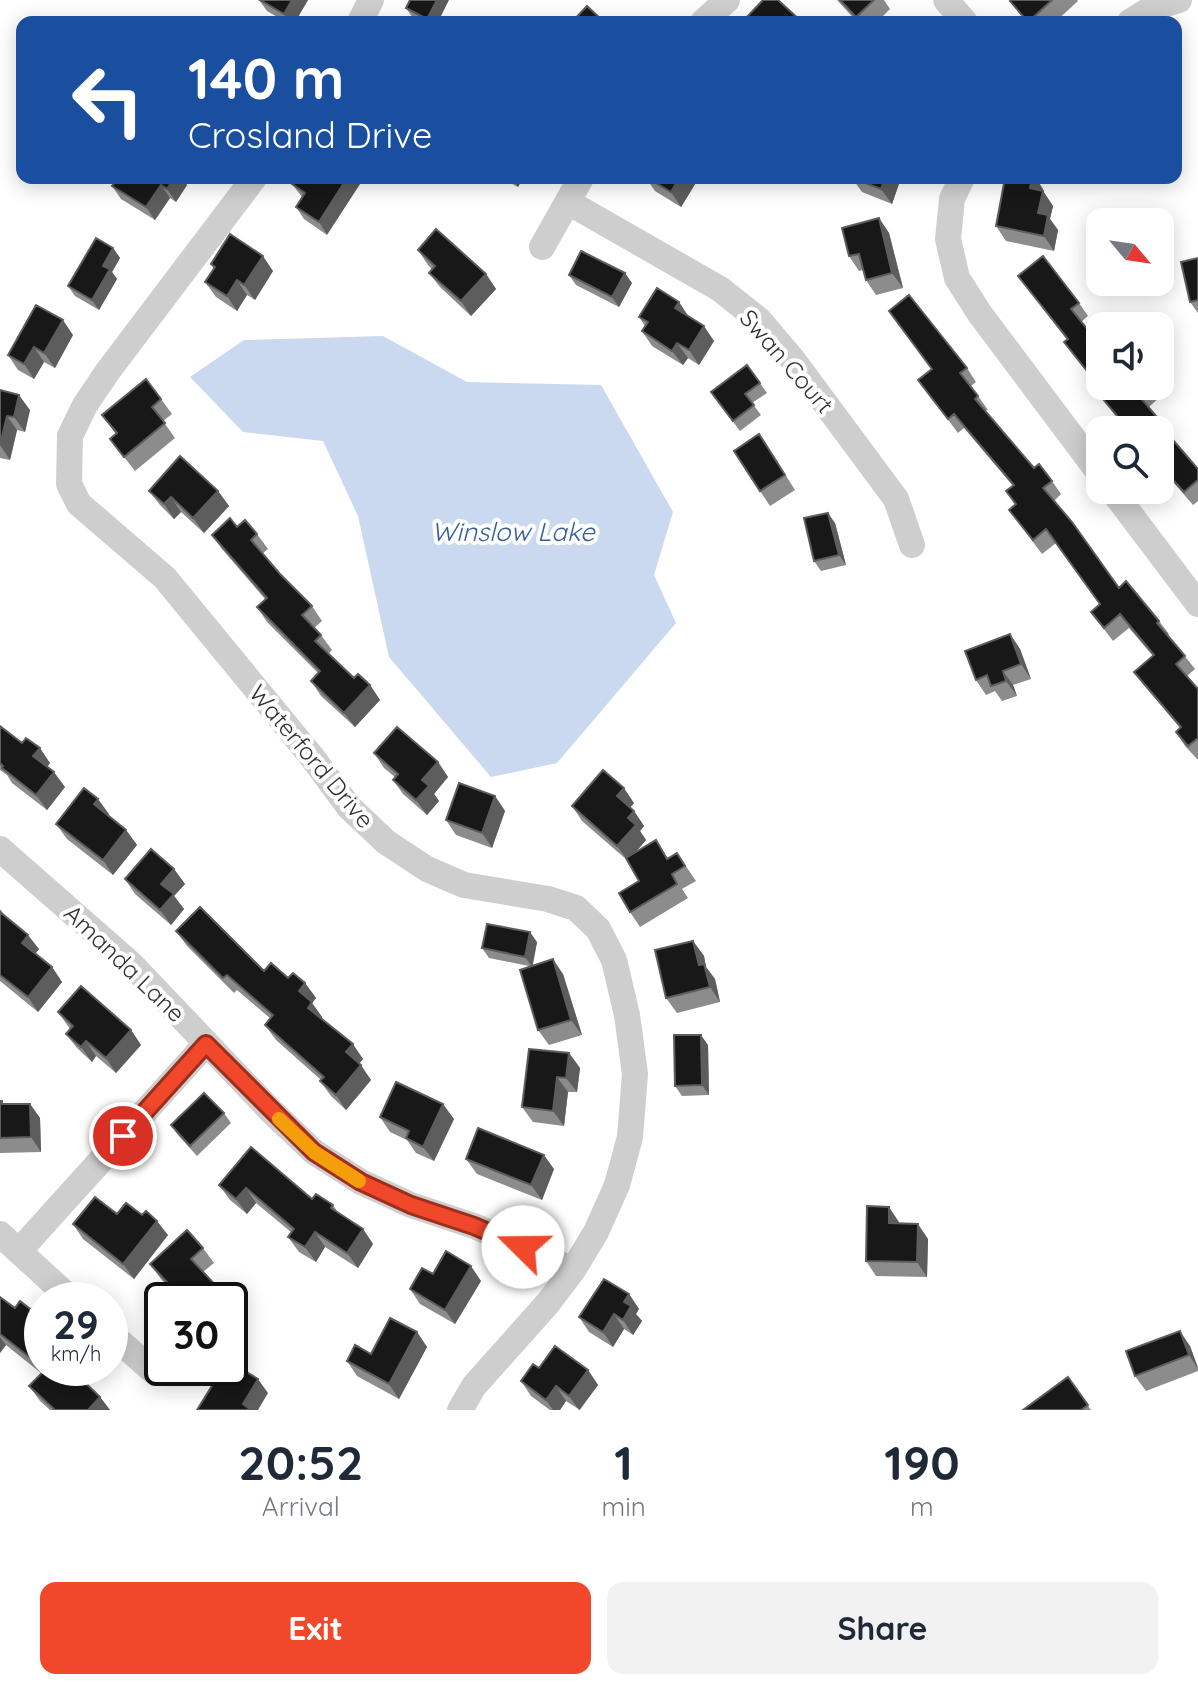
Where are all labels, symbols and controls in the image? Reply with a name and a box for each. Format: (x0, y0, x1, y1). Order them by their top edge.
text: 140 m (188, 43, 344, 113)
icon: left (56, 48, 160, 152)
text: Crosland Drive (188, 112, 432, 157)
north arrow (1086, 208, 1174, 296)
map controls (1086, 208, 1174, 504)
street label: Swan Court (734, 303, 840, 419)
button: sound (1086, 312, 1174, 400)
button: search (1086, 416, 1174, 504)
water label: Winslow Lake (431, 515, 596, 548)
street label: Waterford Drive (243, 678, 381, 834)
street label: Amanda Lane (58, 898, 192, 1028)
pin (89, 1102, 157, 1170)
icon: arrive (101, 1114, 145, 1158)
position arrow (481, 1205, 565, 1289)
speed limit sign: 30 (144, 1282, 248, 1386)
text: 29 (53, 1299, 99, 1349)
text: km/h (51, 1341, 101, 1366)
text: 20:52 (238, 1432, 363, 1492)
text: 1 (614, 1432, 633, 1492)
text: 190 (884, 1432, 960, 1492)
text: Arrival (262, 1490, 340, 1523)
text: min (602, 1490, 646, 1523)
text: m (910, 1490, 934, 1523)
button: Exit (40, 1582, 591, 1674)
button: Share (607, 1582, 1158, 1674)

